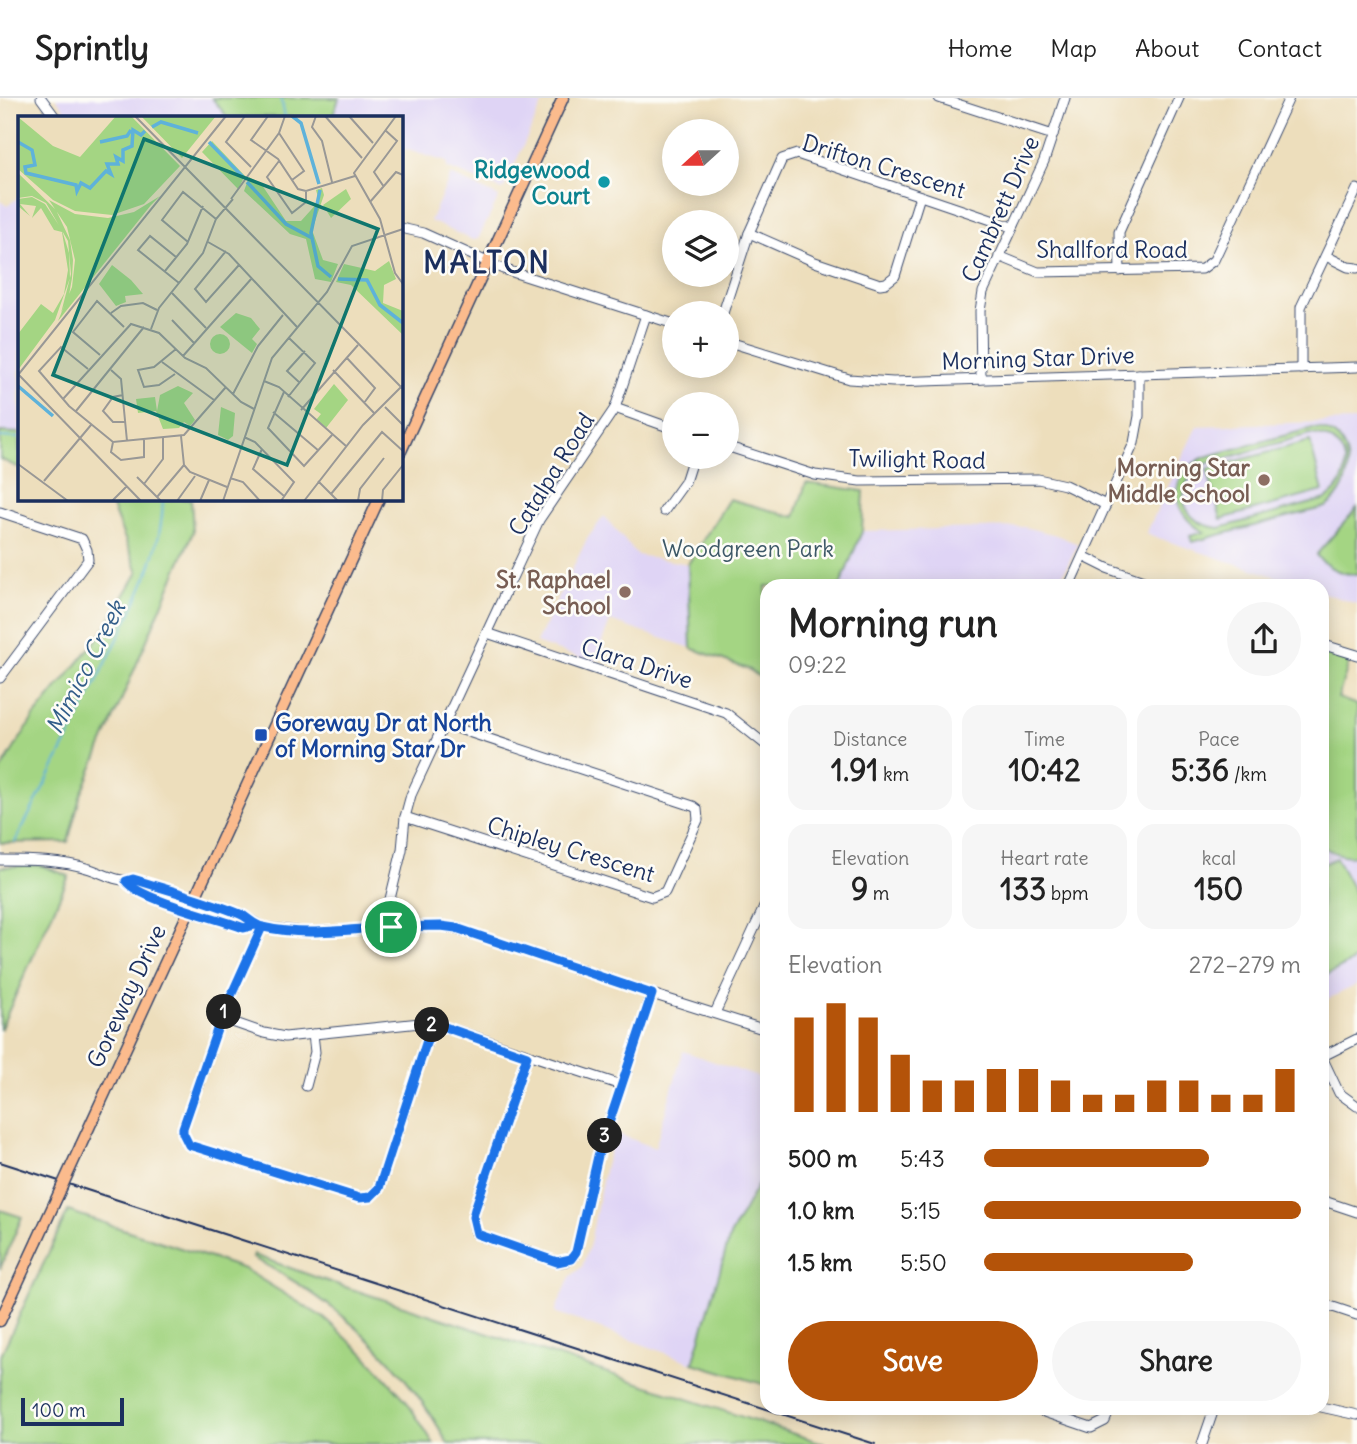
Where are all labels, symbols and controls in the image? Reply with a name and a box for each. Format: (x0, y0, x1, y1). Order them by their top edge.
text: Sprintly (35, 27, 149, 69)
text: Home (948, 33, 1012, 63)
text: Map (1050, 33, 1097, 63)
text: About (1135, 33, 1199, 63)
text: Contact (1237, 33, 1322, 63)
inset map (18, 116, 402, 500)
north arrow (662, 119, 738, 196)
map controls (662, 119, 739, 469)
street label: Drifton Crescent (799, 127, 969, 205)
street label: Cambrett Drive (955, 131, 1045, 287)
place label: Ridgewood Court (474, 155, 590, 210)
marker: Ridgewood Court (596, 174, 612, 190)
button: layers (662, 210, 739, 287)
street label: Shallford Road (1036, 235, 1188, 264)
district label: MALTON (423, 243, 551, 281)
button: + (662, 301, 739, 378)
street label: Morning Star Drive (941, 340, 1135, 376)
button: − (662, 392, 739, 469)
street label: Catalpa Road (502, 407, 600, 541)
street label: Twilight Road (848, 443, 986, 475)
place label: Morning Star Middle School (1107, 453, 1251, 508)
marker: Morning Star Middle School (1256, 472, 1272, 488)
park label: Woodgreen Park (662, 534, 834, 563)
place label: St. Raphael School (496, 565, 611, 620)
marker: St. Raphael School (617, 584, 633, 600)
water label: Mimico Creek (39, 594, 132, 738)
text: Morning run (788, 600, 998, 647)
button: share (1227, 602, 1301, 676)
street label: Clara Drive (578, 631, 696, 695)
text: 09:22 (788, 650, 847, 679)
place label: Goreway Dr at North of Morning Star Dr (275, 708, 492, 763)
marker: Goreway Dr at North of Morning Star Dr (253, 727, 269, 743)
text: Distance (833, 727, 907, 751)
text: Time (1024, 727, 1065, 751)
text: Pace (1198, 727, 1239, 751)
text: 1.91 (831, 751, 878, 789)
text: 10:42 (1008, 751, 1081, 789)
text: 5:36 (1171, 751, 1229, 789)
text: km (878, 762, 909, 786)
text: /km (1229, 762, 1267, 786)
street label: Chipley Crescent (484, 810, 659, 888)
text: Elevation (831, 846, 909, 870)
text: Heart rate (1000, 846, 1089, 870)
text: kcal (1202, 846, 1236, 870)
text: 9 (851, 870, 868, 908)
text: 133 (1000, 870, 1046, 908)
text: 150 (1194, 870, 1243, 908)
text: m (868, 881, 889, 905)
text: bpm (1046, 881, 1089, 905)
pin (361, 897, 421, 957)
icon: arrive (372, 908, 410, 946)
street label: Goreway Drive (80, 920, 172, 1072)
text: Elevation (788, 950, 882, 979)
text: 272–279 m (1189, 950, 1301, 979)
pin: 1 (206, 995, 242, 1030)
text: 1 (220, 999, 227, 1023)
pin: 2 (414, 1007, 450, 1042)
text: 2 (426, 1012, 437, 1036)
pin: 3 (588, 1118, 622, 1154)
text: 3 (599, 1123, 610, 1147)
text: 500 m (788, 1144, 857, 1173)
text: 5:43 (900, 1144, 945, 1173)
text: 1.0 km (788, 1196, 854, 1225)
text: 5:15 (900, 1196, 941, 1225)
text: 1.5 km (788, 1248, 853, 1277)
text: 5:50 (900, 1248, 947, 1277)
button: Save (788, 1321, 1038, 1401)
button: Share (1052, 1321, 1301, 1401)
scale bar (21, 1395, 124, 1427)
text: 100 m (32, 1398, 86, 1422)

